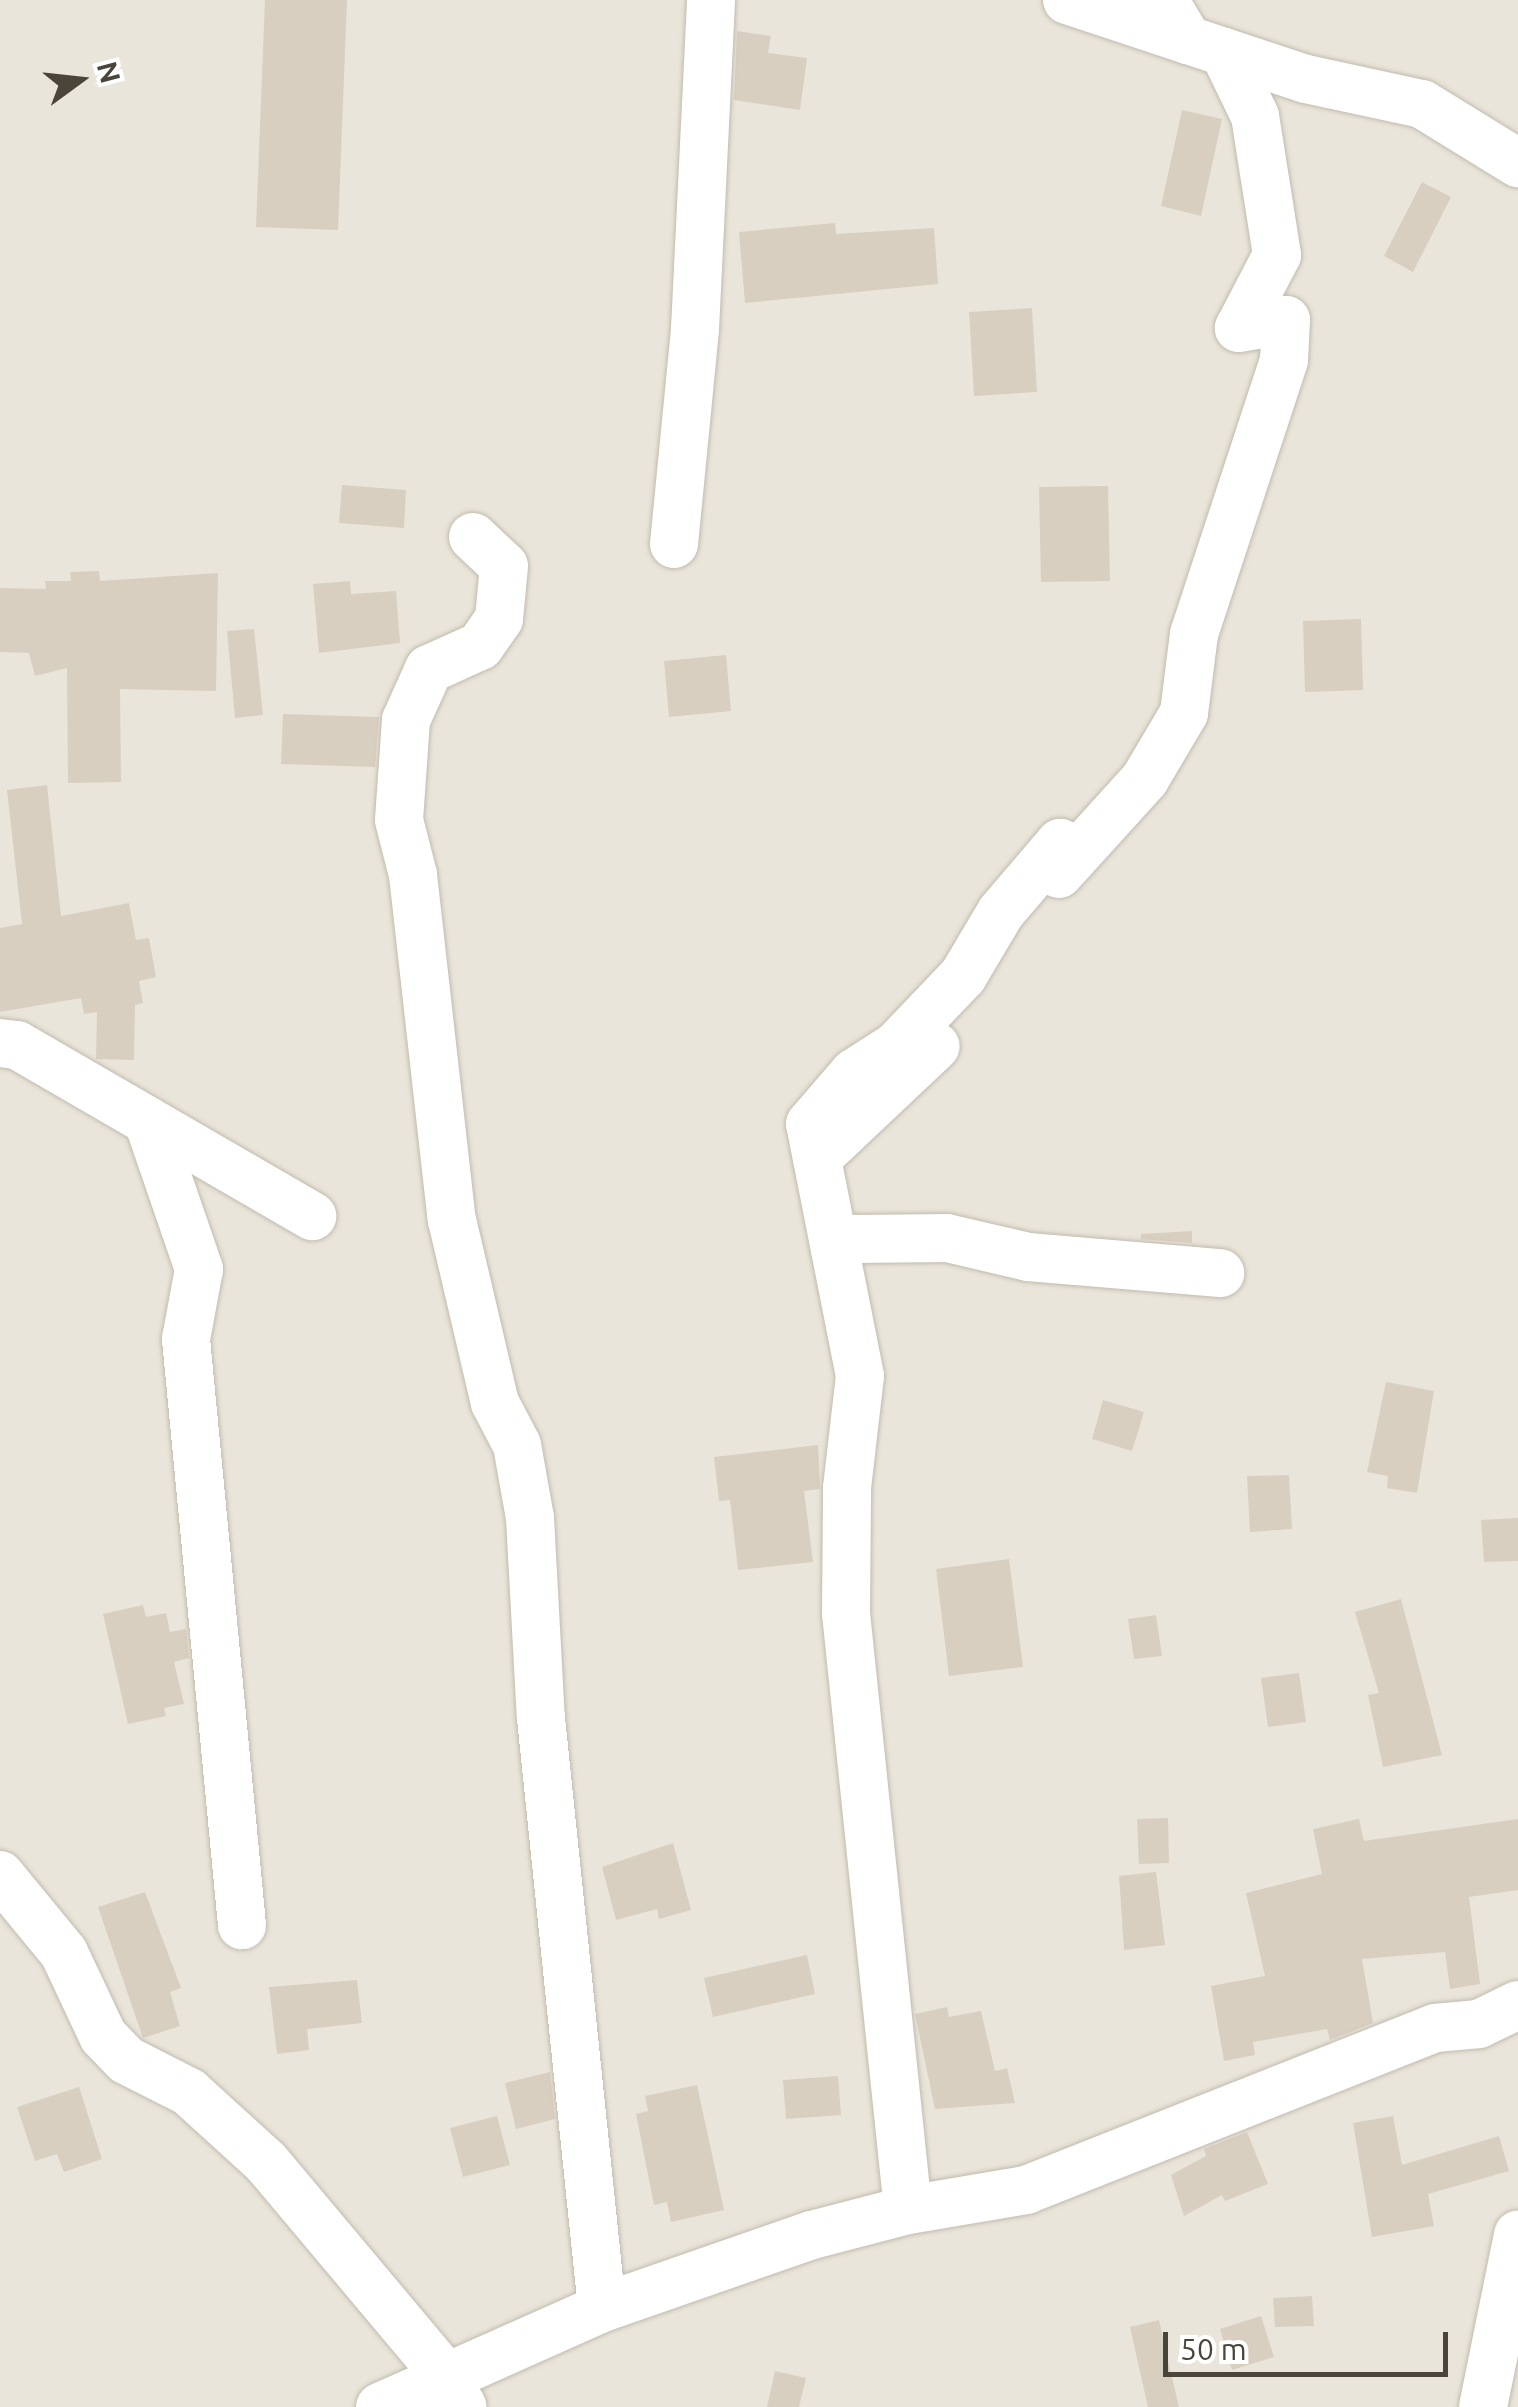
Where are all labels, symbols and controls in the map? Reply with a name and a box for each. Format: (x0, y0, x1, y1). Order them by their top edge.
north arrow (30, 30, 130, 130)
text: N (92, 58, 127, 86)
scale bar (1168, 2312, 1453, 2374)
text: 50 m (1180, 2332, 1247, 2366)

